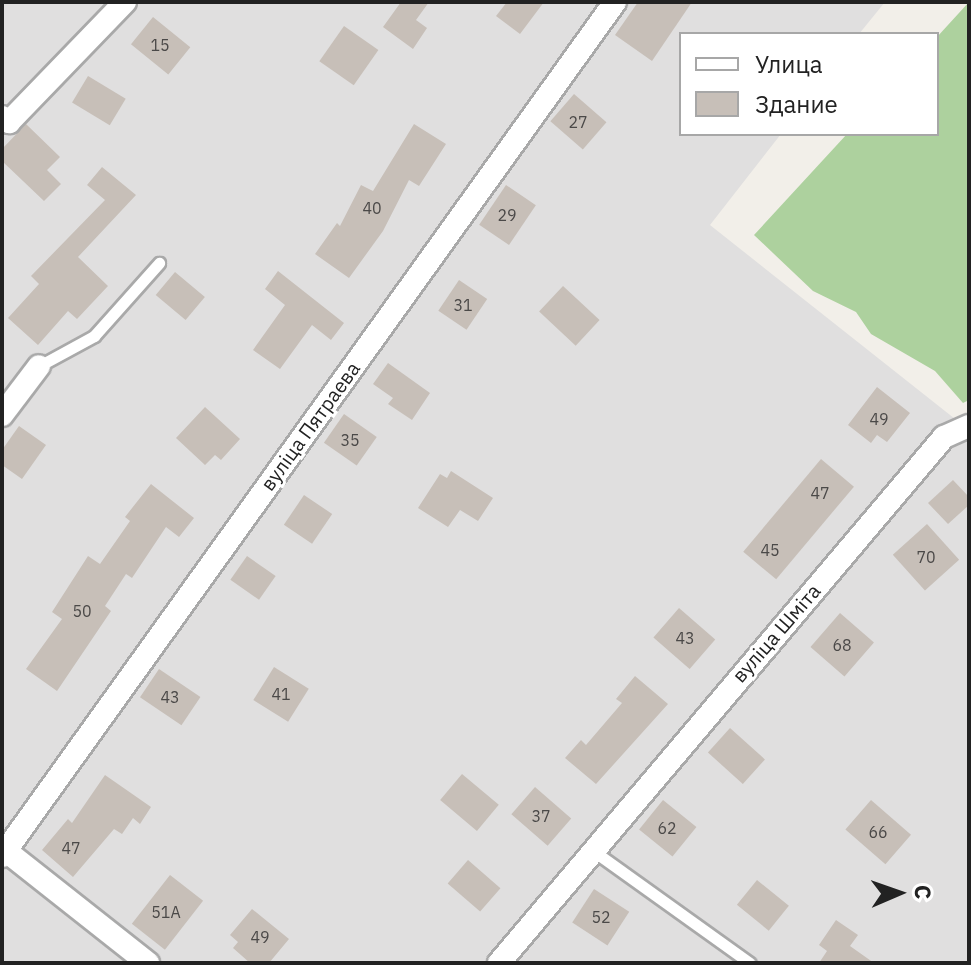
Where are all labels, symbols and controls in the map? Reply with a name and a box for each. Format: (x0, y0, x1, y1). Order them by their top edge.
legend (679, 32, 939, 136)
house number: 15 (150, 35, 170, 55)
text: Улица (755, 48, 823, 80)
text: Здание (755, 88, 838, 120)
house number: 27 (568, 112, 588, 132)
house number: 40 (362, 198, 382, 218)
house number: 29 (497, 205, 517, 225)
house number: 31 (453, 295, 473, 315)
street label: вуліца Пятраева (255, 357, 365, 495)
house number: 49 (869, 409, 889, 429)
house number: 35 (340, 430, 360, 450)
house number: 47 (810, 483, 830, 503)
house number: 45 (760, 540, 780, 560)
house number: 70 (916, 547, 936, 567)
street label: вуліца Шміта (727, 579, 825, 687)
house number: 50 (72, 601, 92, 621)
house number: 43 (675, 628, 695, 648)
house number: 68 (832, 635, 852, 655)
house number: 41 (271, 684, 291, 704)
house number: 43 (160, 687, 180, 707)
house number: 37 (531, 806, 551, 826)
house number: 62 (657, 818, 677, 838)
house number: 66 (868, 822, 888, 842)
house number: 47 (61, 838, 81, 858)
north arrow (859, 853, 939, 933)
text: С (909, 884, 938, 900)
house number: 51А (151, 902, 181, 922)
house number: 52 (591, 907, 611, 927)
house number: 49 (250, 927, 270, 947)

